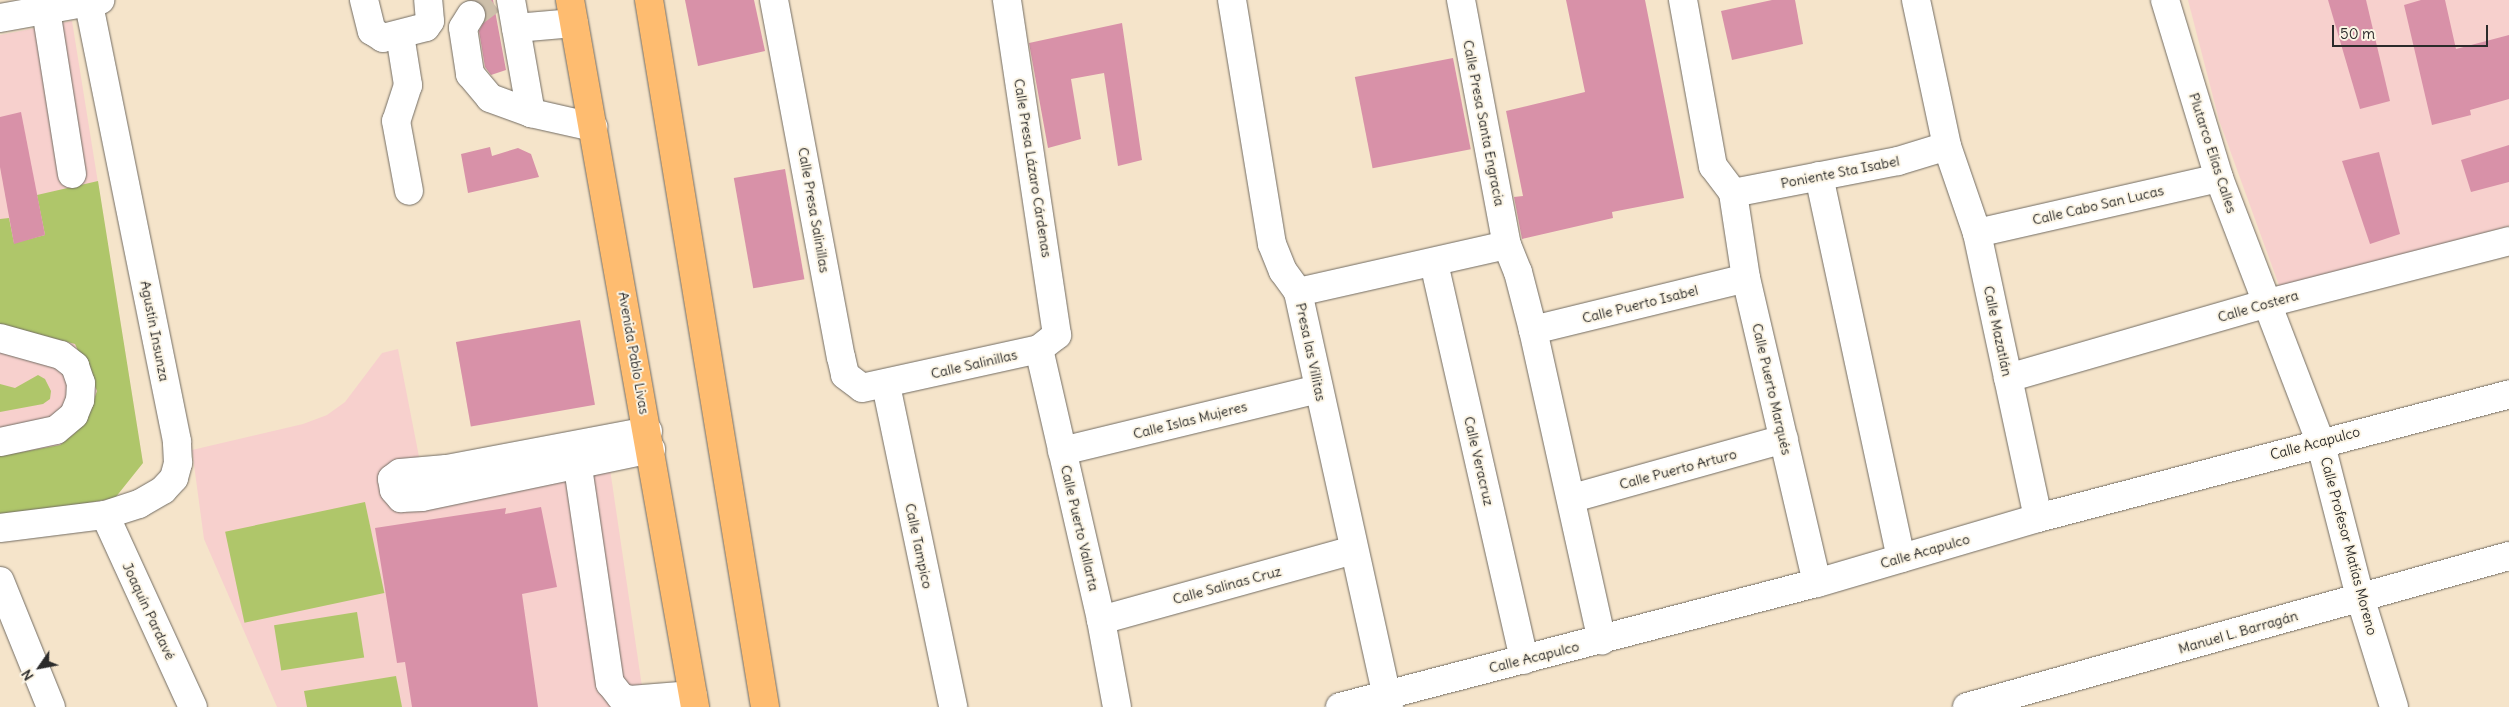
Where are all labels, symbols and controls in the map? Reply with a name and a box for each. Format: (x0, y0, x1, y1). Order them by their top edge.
scale bar (2334, 15, 2490, 47)
text: 50 m (2340, 24, 2375, 43)
street label: Calle Presa Santa Engracia (1460, 39, 1508, 207)
street label: Calle Presa Lázaro Cárdenas (1011, 77, 1055, 259)
street label: Plutarco Elías Calles (2186, 91, 2240, 215)
street label: Calle Presa Salinillas (795, 146, 833, 274)
street label: Poniente Sta Isabel (1779, 152, 1901, 192)
street label: Calle Cabo San Lucas (2031, 182, 2165, 228)
street label: Agustín Insunza (137, 279, 173, 383)
street label: Calle Puerto Isabel (1580, 281, 1700, 327)
street label: Calle Mazatlán (1980, 284, 2016, 378)
street label: Calle Costera (2216, 286, 2300, 326)
street label: Avenida Pablo Livas (615, 290, 653, 416)
street label: Presa las Villitas (1292, 301, 1330, 403)
street label: Calle Puerto Marqués (1749, 322, 1795, 456)
street label: Calle Salinillas (929, 346, 1019, 382)
street label: Calle Islas Mujeres (1131, 398, 1249, 442)
street label: Calle Veracruz (1461, 415, 1497, 507)
street label: Calle Acapulco (2268, 423, 2362, 463)
street label: Calle Puerto Arturo (1617, 445, 1739, 493)
street label: Calle Profesor Matías Moreno (2317, 455, 2381, 637)
street label: Calle Puerto Vallarta (1057, 463, 1103, 593)
street label: Calle Tampico (902, 502, 936, 590)
street label: Calle Acapulco (1878, 530, 1972, 572)
street label: Joaquín Pardavé (119, 560, 179, 662)
street label: Calle Salinas Cruz (1171, 562, 1283, 608)
street label: Manuel L. Barragán (2176, 607, 2300, 657)
street label: Calle Acapulco (1487, 638, 1581, 676)
north arrow (15, 642, 65, 692)
text: N (17, 666, 38, 684)

